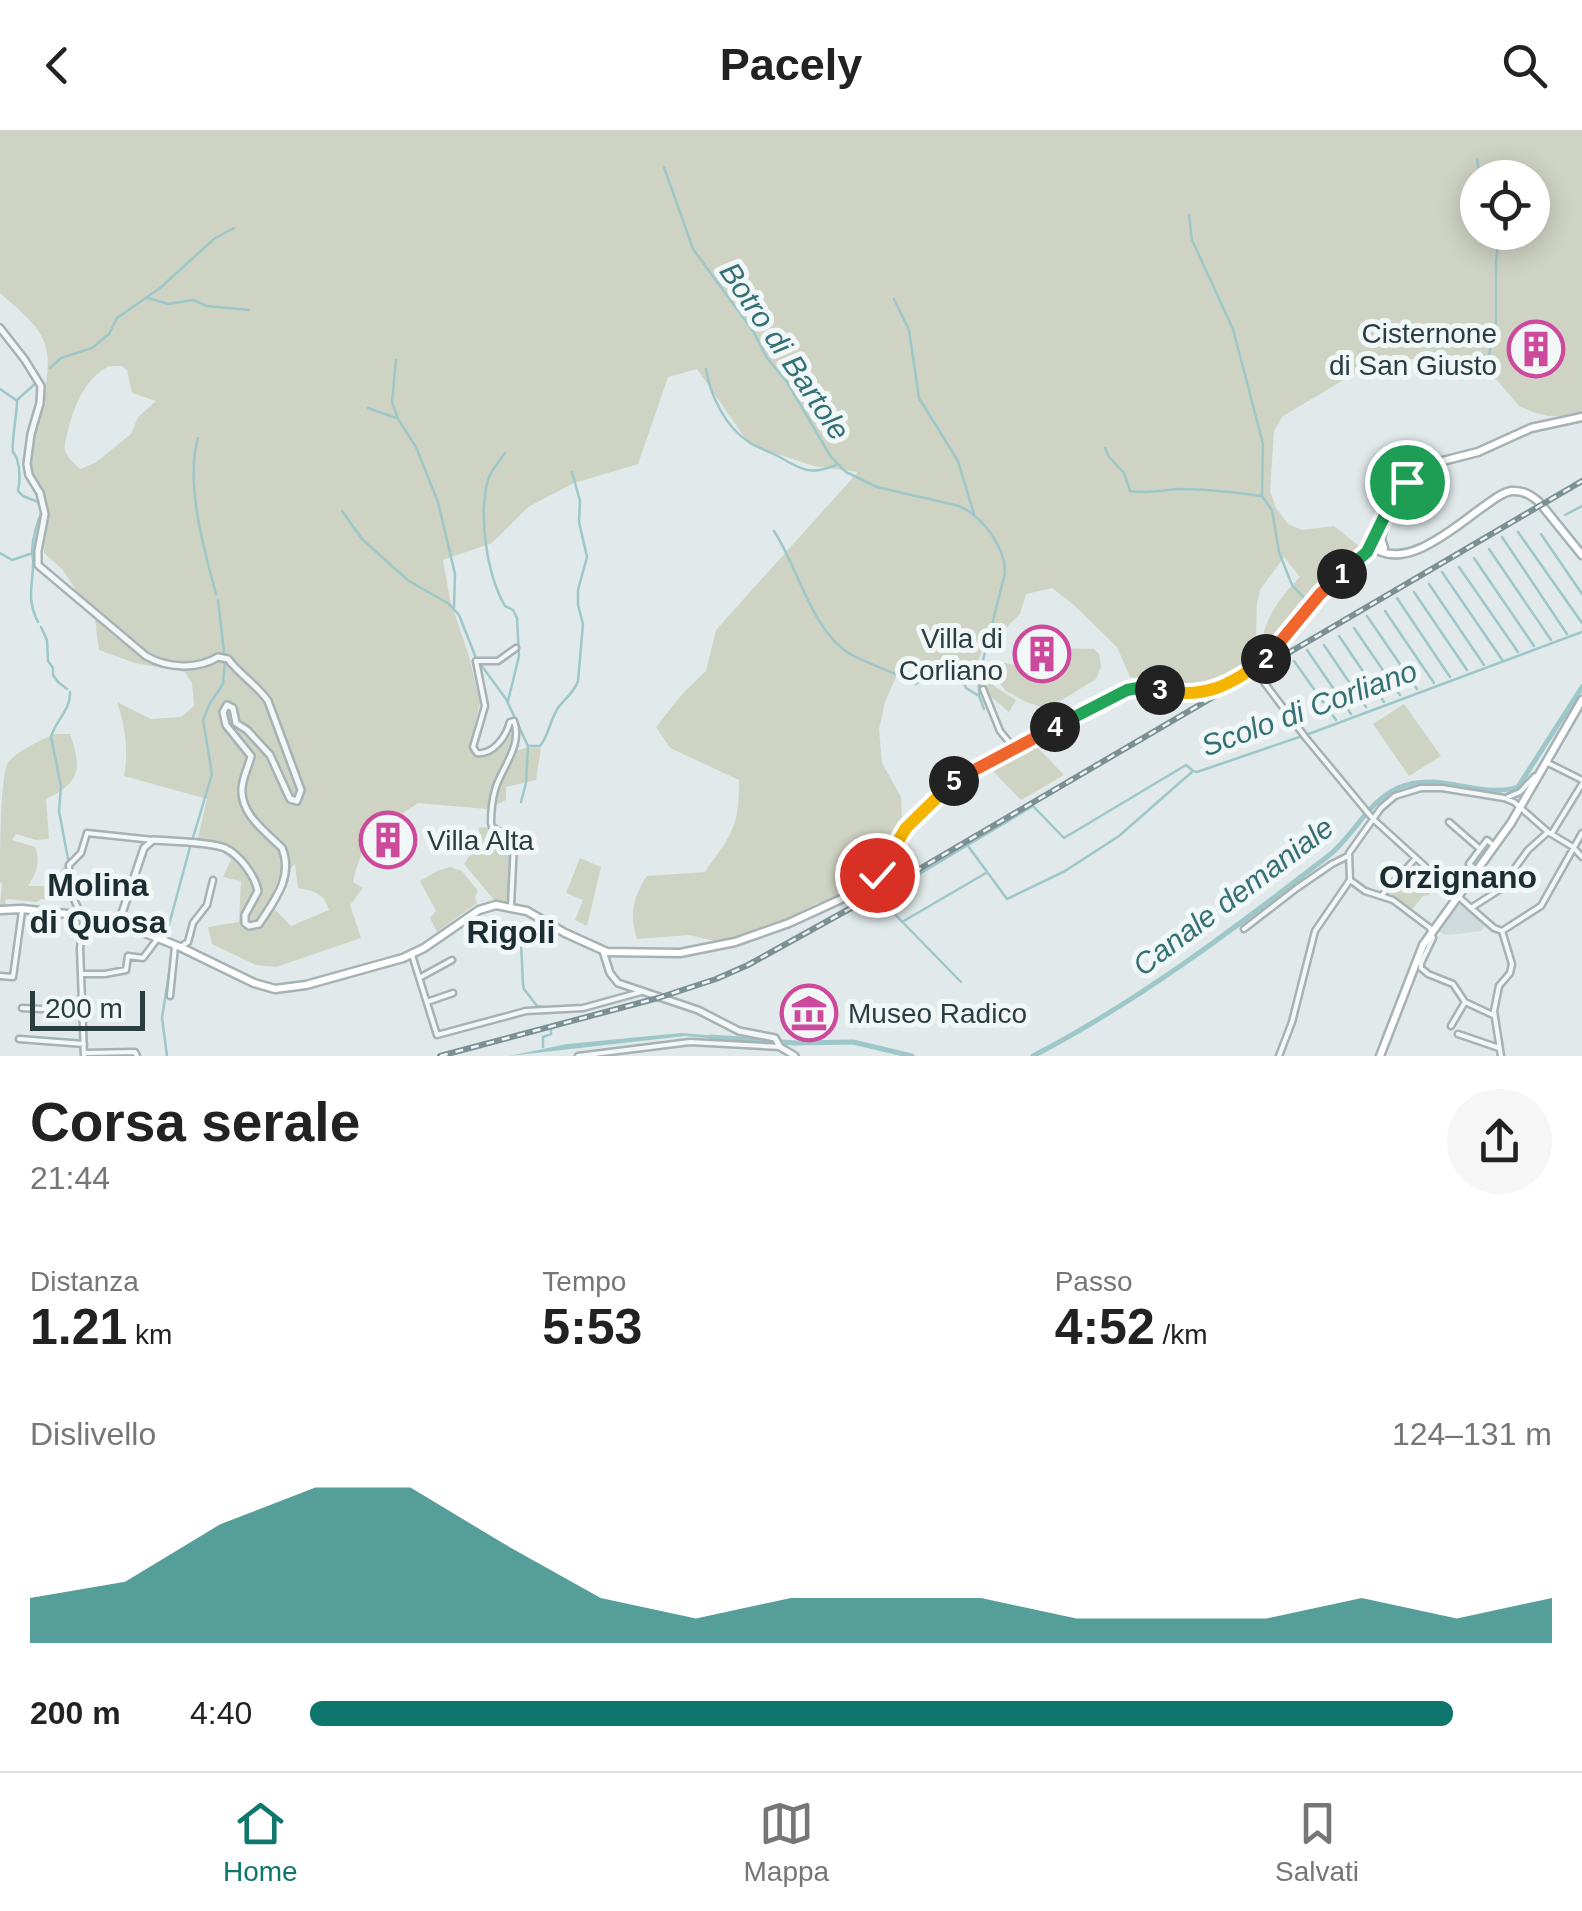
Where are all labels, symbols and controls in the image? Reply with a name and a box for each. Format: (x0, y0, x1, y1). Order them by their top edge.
icon: back (30, 38, 85, 93)
icon: search (1497, 38, 1552, 93)
text: Pacely (720, 39, 862, 90)
map controls (1460, 160, 1550, 250)
button: locate (1460, 160, 1550, 250)
water label: Botro di Bartole (714, 256, 856, 446)
place label: Cisternone di San Giusto (1329, 318, 1497, 381)
building icon: Cisternone di San Giusto (1506, 319, 1566, 379)
pin (1365, 440, 1450, 525)
icon: arrive (1380, 455, 1435, 510)
pin: 1 (1317, 549, 1367, 599)
text: 1 (1334, 558, 1350, 589)
place label: Villa di Corliano (899, 623, 1003, 686)
building icon: Villa di Corliano (1012, 624, 1072, 684)
pin: 2 (1241, 634, 1291, 684)
text: 2 (1258, 643, 1274, 674)
water label: Scolo di Corliano (1197, 654, 1421, 762)
pin: 3 (1135, 665, 1185, 715)
text: 3 (1152, 674, 1168, 705)
pin: 4 (1030, 702, 1080, 752)
text: 4 (1047, 711, 1063, 742)
pin: 5 (929, 756, 979, 806)
text: 5 (946, 765, 962, 796)
building icon: Villa Alta (358, 810, 418, 870)
water label: Canale demaniale (1126, 810, 1340, 982)
place label: Villa Alta (427, 825, 534, 856)
pin (835, 833, 920, 918)
icon: check (850, 848, 905, 903)
district label: Orzignano (1379, 859, 1537, 895)
district label: Molina di Quosa (30, 867, 167, 940)
district label: Rigoli (467, 914, 555, 950)
museum icon: Museo Radico (779, 983, 839, 1043)
scale bar (30, 986, 145, 1030)
text: 200 m (45, 993, 123, 1024)
place label: Museo Radico (848, 998, 1027, 1029)
button: share (1447, 1089, 1552, 1194)
text: Corsa serale (30, 1091, 360, 1153)
text: 21:44 (30, 1160, 110, 1196)
text: Distanza (30, 1266, 139, 1297)
text: Tempo (542, 1266, 626, 1297)
text: Passo (1055, 1266, 1132, 1297)
text: 1.21 (30, 1299, 127, 1355)
text: 5:53 (542, 1299, 642, 1355)
text: 4:52 (1055, 1299, 1155, 1355)
text: km (127, 1319, 172, 1350)
text: /km (1155, 1319, 1208, 1350)
text: Dislivello (30, 1416, 156, 1452)
text: 124–131 m (1392, 1416, 1552, 1452)
text: 200 m (30, 1695, 121, 1731)
text: 4:40 (190, 1695, 252, 1731)
tab: Home (223, 1796, 298, 1888)
tab: Mappa (744, 1796, 829, 1888)
tab: Salvati (1275, 1796, 1359, 1888)

